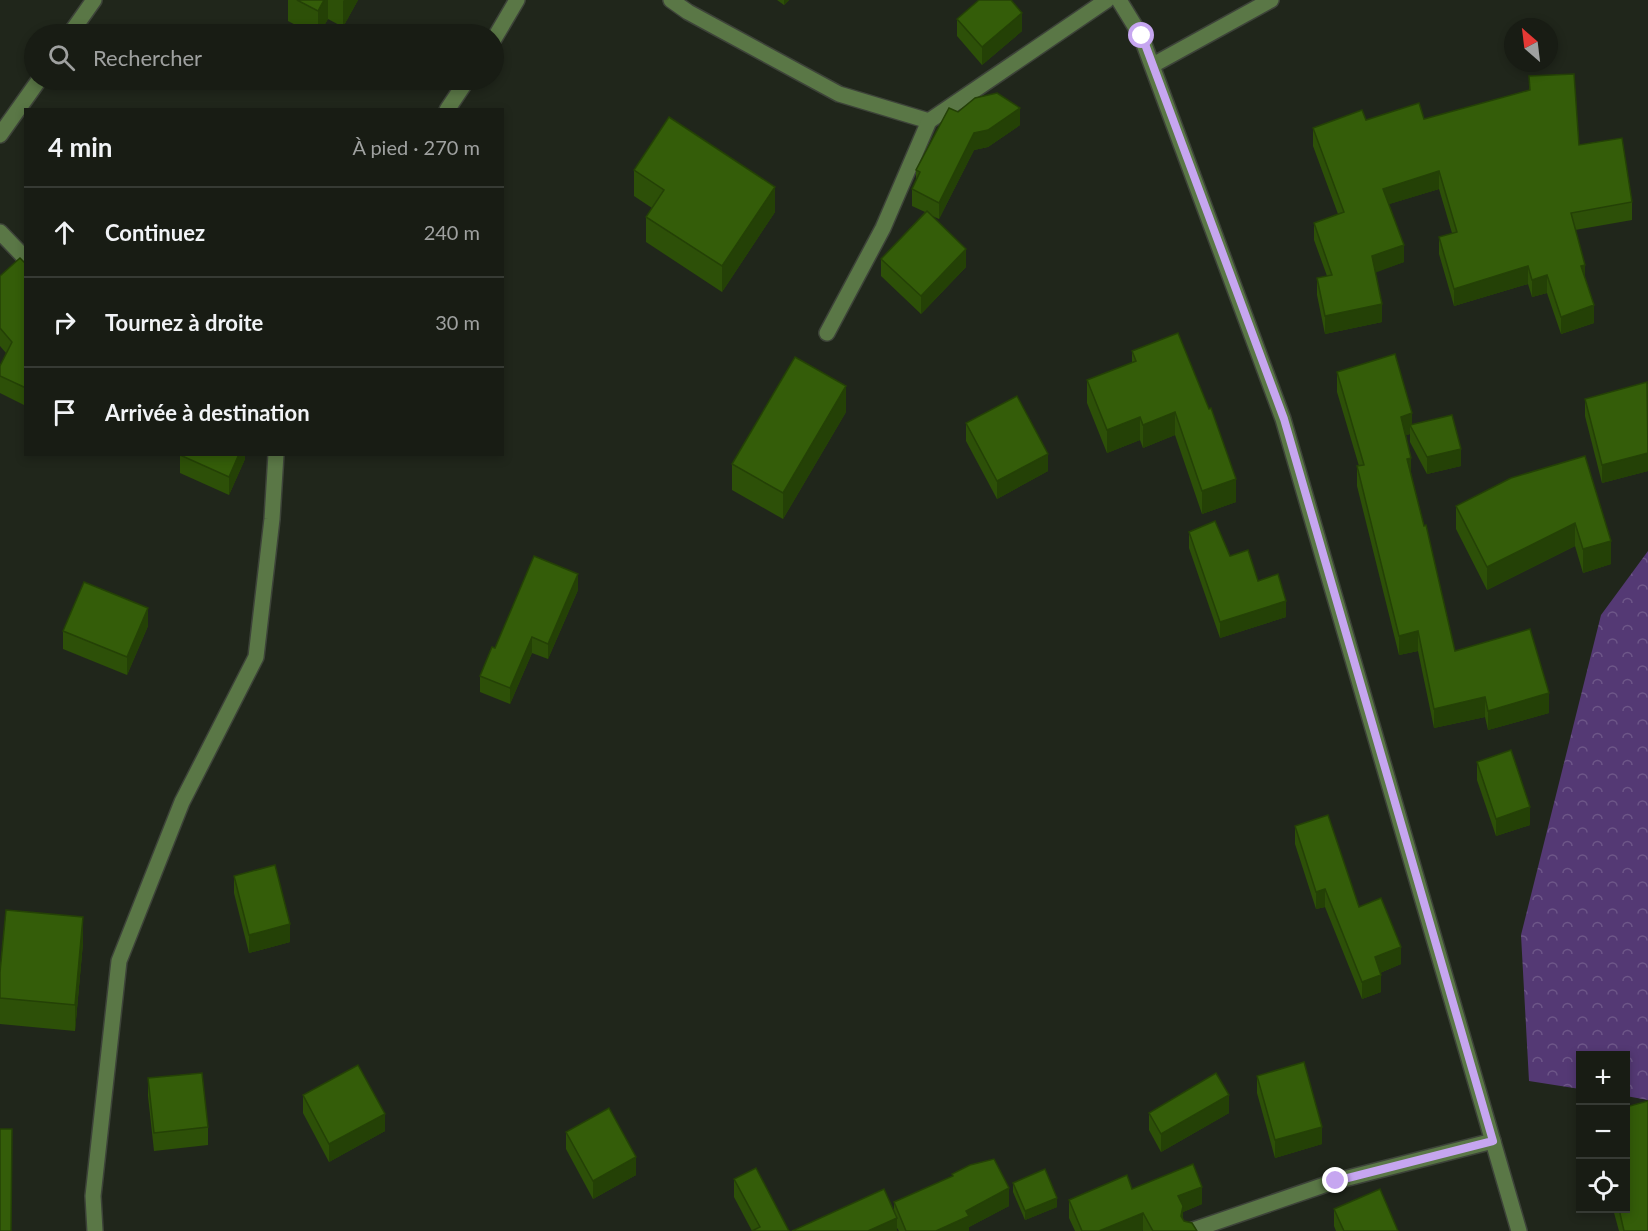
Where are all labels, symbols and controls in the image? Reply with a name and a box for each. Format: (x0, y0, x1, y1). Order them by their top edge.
north arrow (1504, 18, 1558, 72)
route start (1128, 22, 1154, 48)
search box (24, 24, 504, 90)
icon: search (45, 41, 78, 74)
text: Rechercher (93, 44, 202, 71)
text: 4 min (48, 131, 112, 163)
text: À pied · 270 m (352, 135, 480, 159)
icon: ahead (48, 216, 81, 249)
text: Continuez (105, 219, 205, 246)
text: 240 m (424, 220, 480, 244)
icon: right (48, 306, 81, 339)
text: Tournez à droite (105, 309, 263, 336)
text: 30 m (435, 310, 480, 334)
icon: arrive (48, 396, 81, 429)
text: Arrivée à destination (105, 399, 310, 426)
map controls (1576, 1051, 1630, 1213)
button: + (1576, 1051, 1630, 1105)
button: − (1576, 1105, 1630, 1159)
button: locate (1576, 1159, 1630, 1213)
route end (1322, 1167, 1348, 1193)

